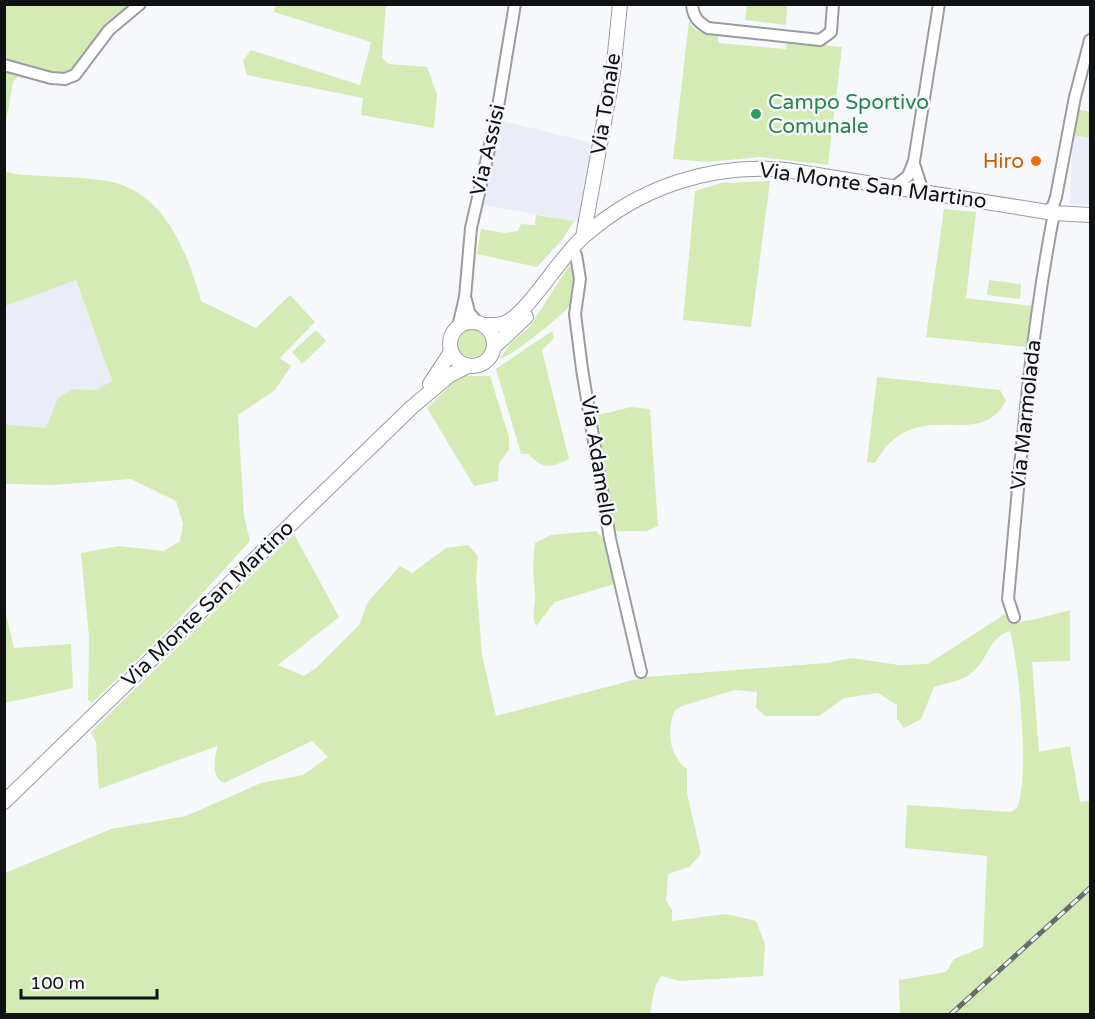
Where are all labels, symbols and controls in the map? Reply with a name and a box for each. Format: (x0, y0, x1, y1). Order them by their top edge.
street label: Via Tonale (586, 51, 626, 157)
place label: Campo Sportivo Comunale (768, 90, 929, 139)
street label: Via Assisi (465, 102, 511, 198)
marker: Campo Sportivo Comunale (749, 107, 763, 121)
place label: Hiro (983, 149, 1024, 174)
marker: Hiro (1029, 154, 1043, 168)
street label: Via Monte San Martino (758, 158, 988, 214)
street label: Via Marmolada (1006, 339, 1046, 491)
street label: Via Adamello (575, 394, 621, 528)
street label: Via Monte San Martino (117, 515, 299, 693)
scale bar (21, 962, 158, 1000)
text: 100 m (30, 972, 85, 994)

